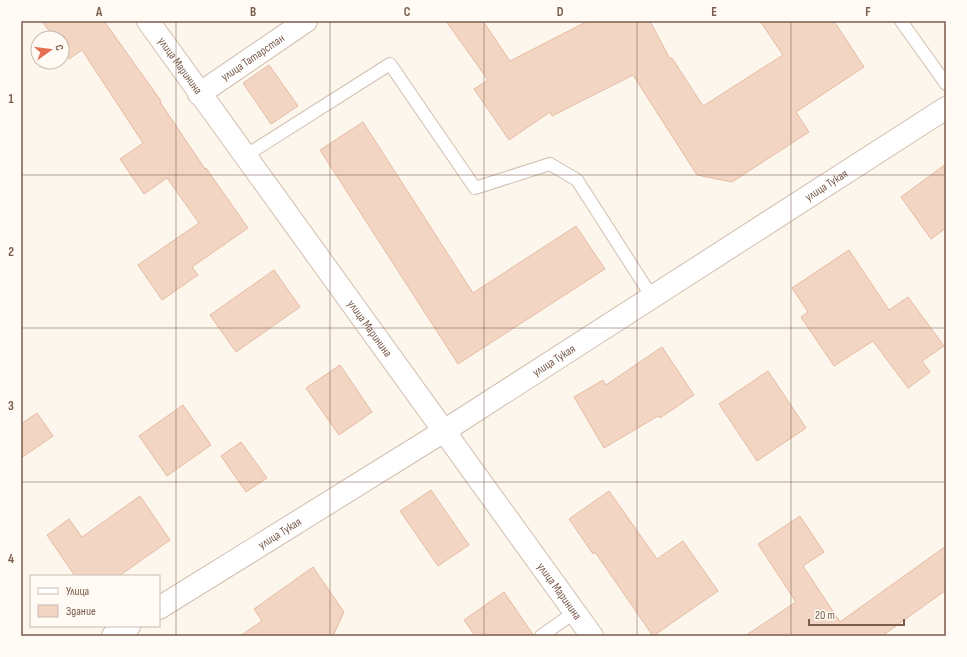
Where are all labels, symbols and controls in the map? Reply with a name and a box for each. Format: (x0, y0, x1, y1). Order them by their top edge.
text: A (95, 4, 103, 20)
text: B (250, 4, 256, 20)
text: C (404, 4, 411, 20)
text: D (557, 4, 564, 20)
text: E (711, 4, 717, 20)
text: F (865, 4, 871, 20)
north arrow (30, 30, 70, 70)
street label: улица Татарстан (218, 31, 288, 85)
street label: улица Маринина (154, 34, 206, 98)
text: С (52, 43, 66, 52)
text: 1 (8, 91, 14, 107)
street label: улица Тукая (802, 166, 851, 205)
text: 2 (8, 244, 14, 260)
street label: улица Маринина (344, 297, 395, 360)
street label: улица Тукая (530, 341, 579, 380)
text: 3 (8, 398, 14, 414)
street label: улица Тукая (256, 514, 304, 553)
text: 4 (8, 551, 14, 567)
street label: улица Маринина (533, 560, 585, 623)
legend (30, 575, 160, 627)
text: Улица (66, 584, 90, 599)
scale bar (809, 601, 904, 627)
text: Здание (66, 604, 96, 619)
text: 20 m (815, 608, 835, 623)

